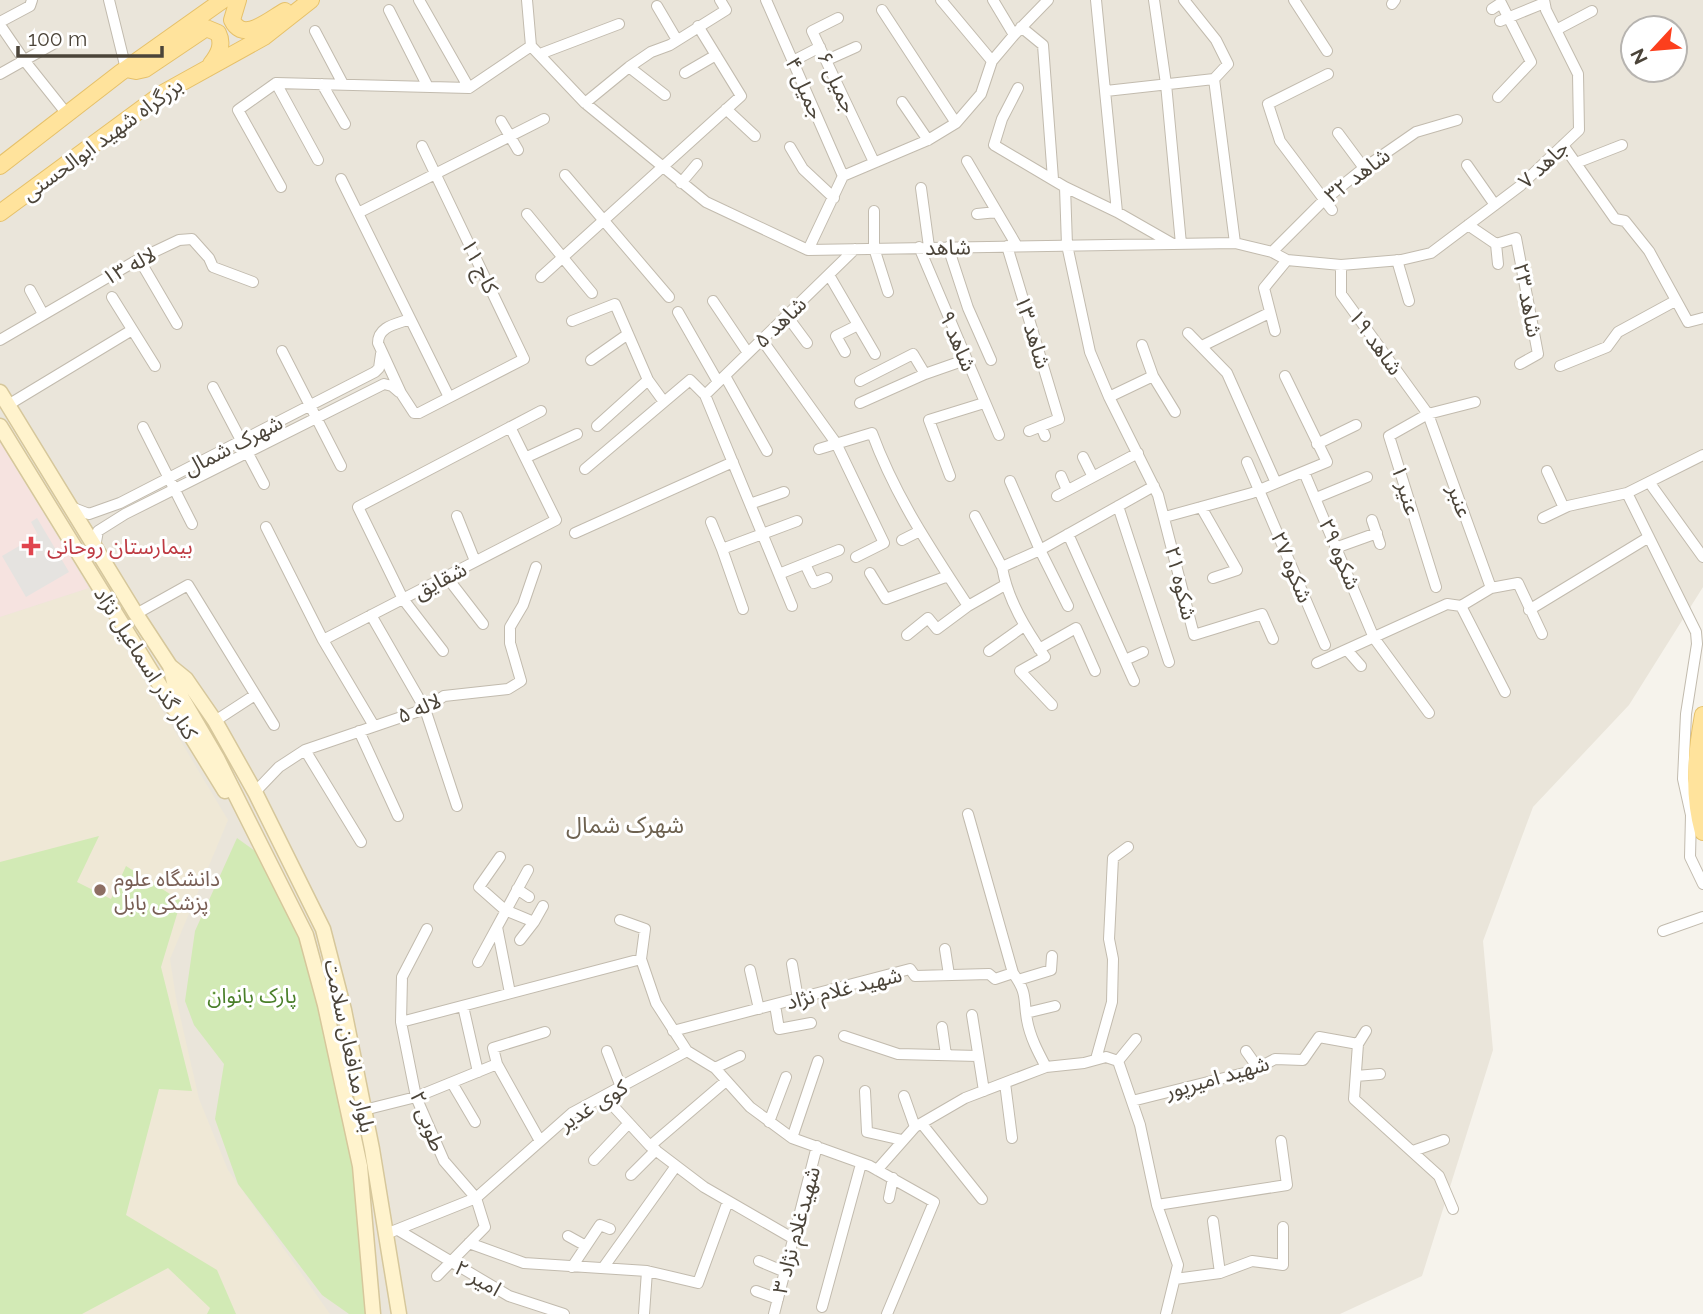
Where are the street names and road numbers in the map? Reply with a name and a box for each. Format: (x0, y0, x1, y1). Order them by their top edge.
street label: جمیل ۶ (812, 47, 862, 117)
street label: جمیل ۴ (780, 53, 830, 123)
street label: بزرگراه شهید ابوالحسنی (17, 72, 187, 206)
street label: جاهد ۷ (1513, 135, 1573, 193)
street label: شاهد ۳۲ (1319, 142, 1395, 208)
street label: شاهد (925, 234, 971, 260)
street label: کاج ۱۱ (453, 235, 504, 299)
street label: لاله ۱۳ (98, 242, 160, 290)
street label: شاهد ۲۳ (1509, 261, 1547, 339)
street label: شاهد ۵ (749, 291, 811, 353)
street label: شاهد ۱۳ (1010, 292, 1056, 372)
street label: شاهد ۱۹ (1344, 304, 1408, 380)
street label: شاهد ۹ (934, 307, 982, 375)
street label: شهرک شمال (179, 409, 287, 481)
street label: عنیر ۱ (1387, 462, 1425, 518)
street label: عنبر (1442, 480, 1477, 521)
street label: شکوه ۲۹ (1314, 515, 1366, 593)
street label: شکوه ۲۷ (1266, 528, 1318, 606)
street label: شکوه ۲۱ (1160, 544, 1202, 622)
street label: شقايق (409, 556, 471, 605)
street label: کنار گذر اسماعیل نژاد (89, 582, 203, 744)
street label: لاله ۵ (393, 688, 445, 728)
street label: بلوار مدافعان سلامت (319, 957, 381, 1135)
street label: شهید غلام نژاد (783, 962, 906, 1018)
street label: شهید امیرپور (1161, 1050, 1272, 1105)
street label: کوی غدیر (553, 1074, 632, 1136)
street label: طوبی ۲ (405, 1087, 451, 1155)
street label: شهیدغلام نژاد ۳ (767, 1164, 829, 1297)
street label: امیر ۲ (450, 1255, 506, 1301)

